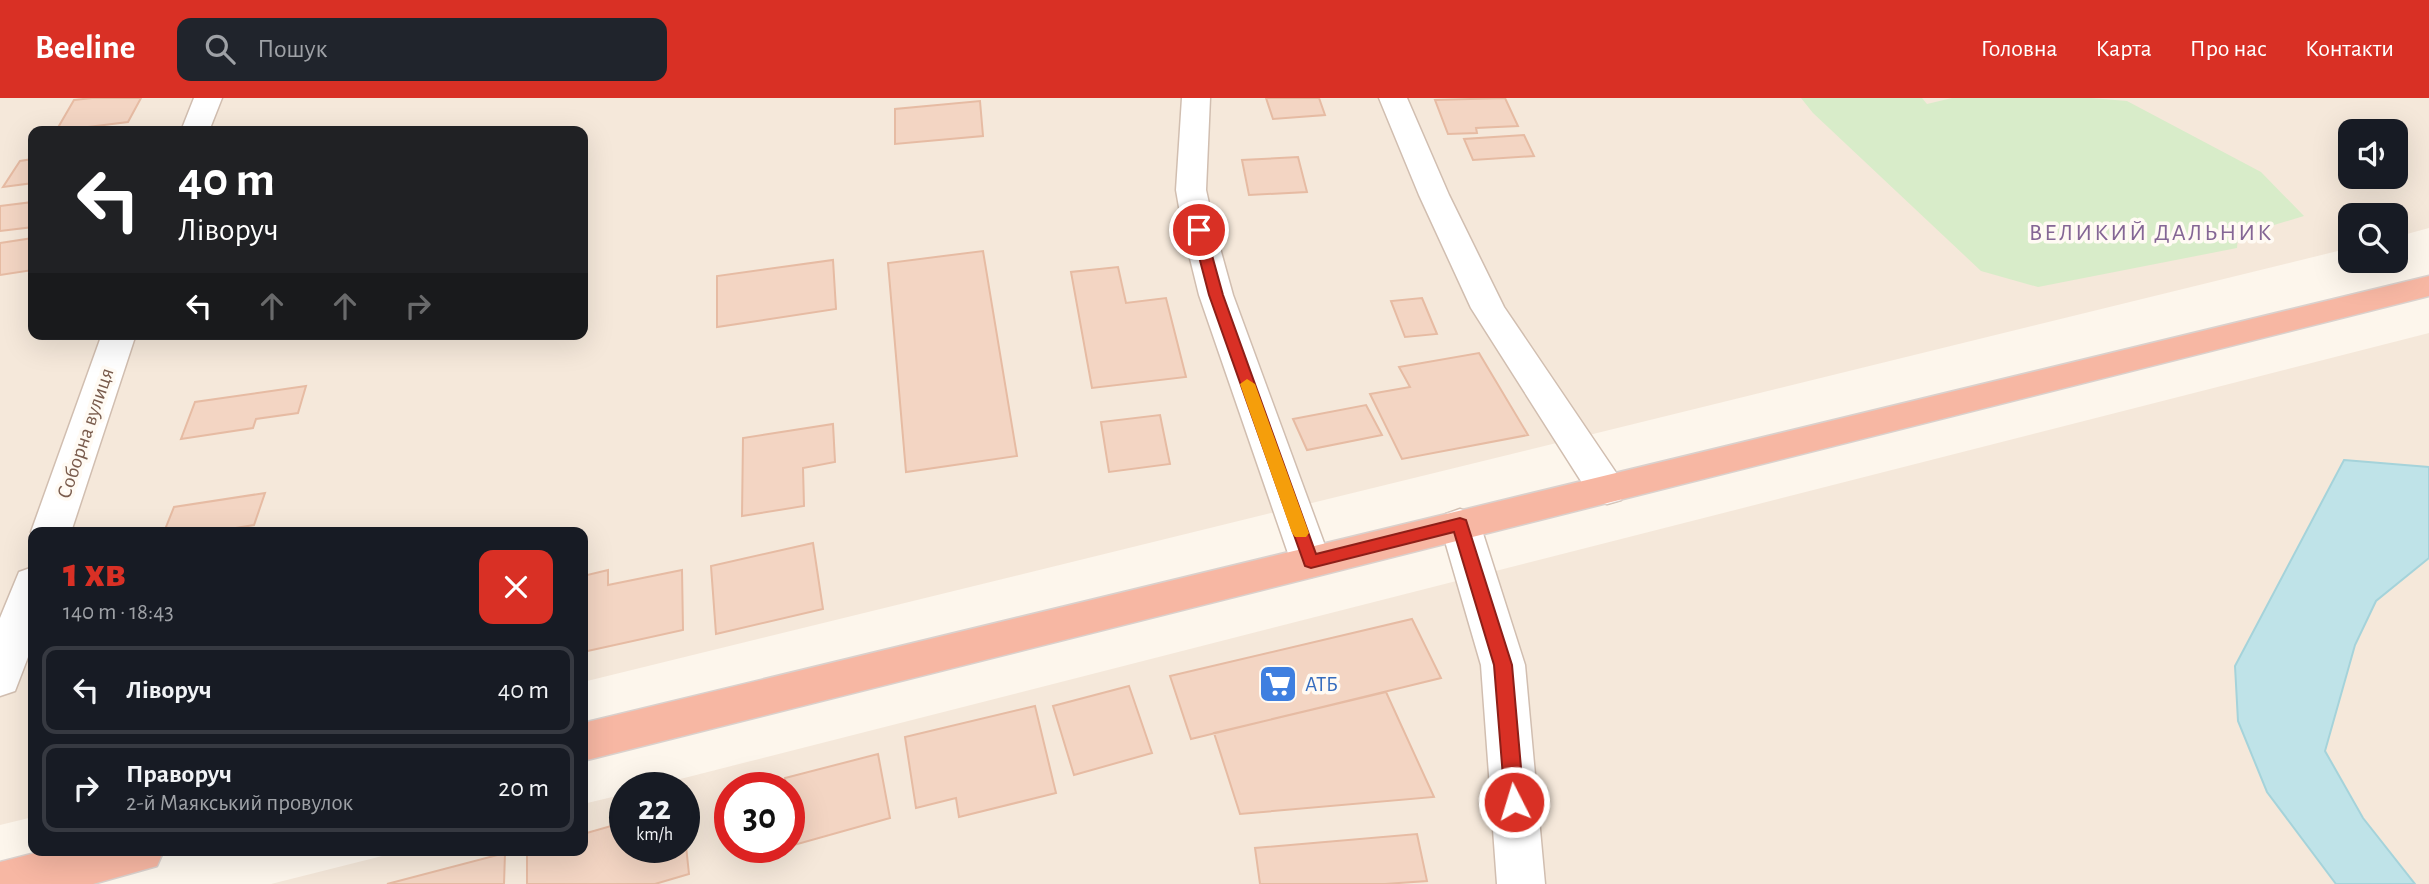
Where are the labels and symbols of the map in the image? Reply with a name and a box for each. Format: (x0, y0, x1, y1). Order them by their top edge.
pin (1169, 200, 1229, 260)
district label: ВЕЛИКИЙ ДАЛЬНИК (2029, 221, 2273, 245)
street label: Соборна вулиця (53, 365, 118, 501)
supermarket icon: АТБ (1257, 663, 1299, 705)
place label: АТБ (1305, 674, 1338, 695)
position arrow (1477, 765, 1551, 839)
speed limit sign: 30 (714, 772, 805, 863)

